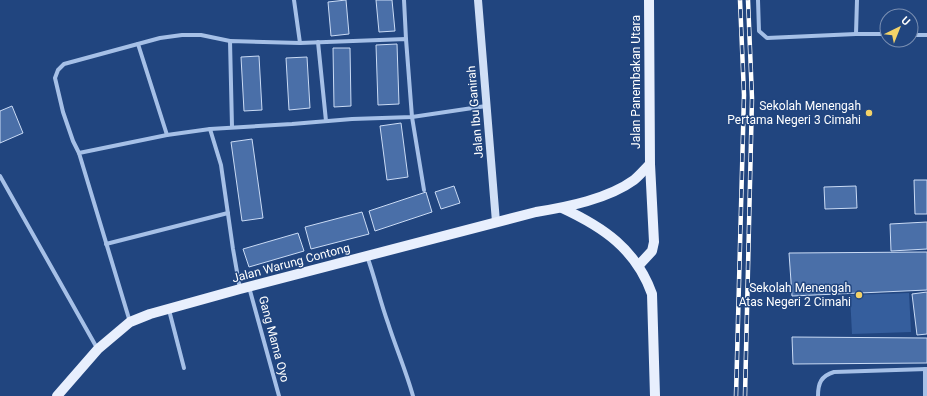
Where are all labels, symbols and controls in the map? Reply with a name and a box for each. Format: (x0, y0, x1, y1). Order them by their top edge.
north arrow (879, 8, 919, 48)
text: U (898, 14, 913, 28)
street label: Jalan Panembakan Utara (629, 15, 643, 149)
street label: Jalan Ibu Ganirah (464, 65, 486, 159)
place label: Sekolah Menengah Pertama Negeri 3 Cimahi (727, 99, 861, 127)
marker: Sekolah Menengah Pertama Negeri 3 Cimahi (864, 108, 874, 118)
street label: Jalan Warung Contong (231, 241, 351, 285)
place label: Sekolah Menengah Atas Negeri 2 Cimahi (739, 281, 851, 309)
marker: Sekolah Menengah Atas Negeri 2 Cimahi (854, 290, 864, 300)
street label: Gang Mama Oyo (256, 294, 292, 384)

